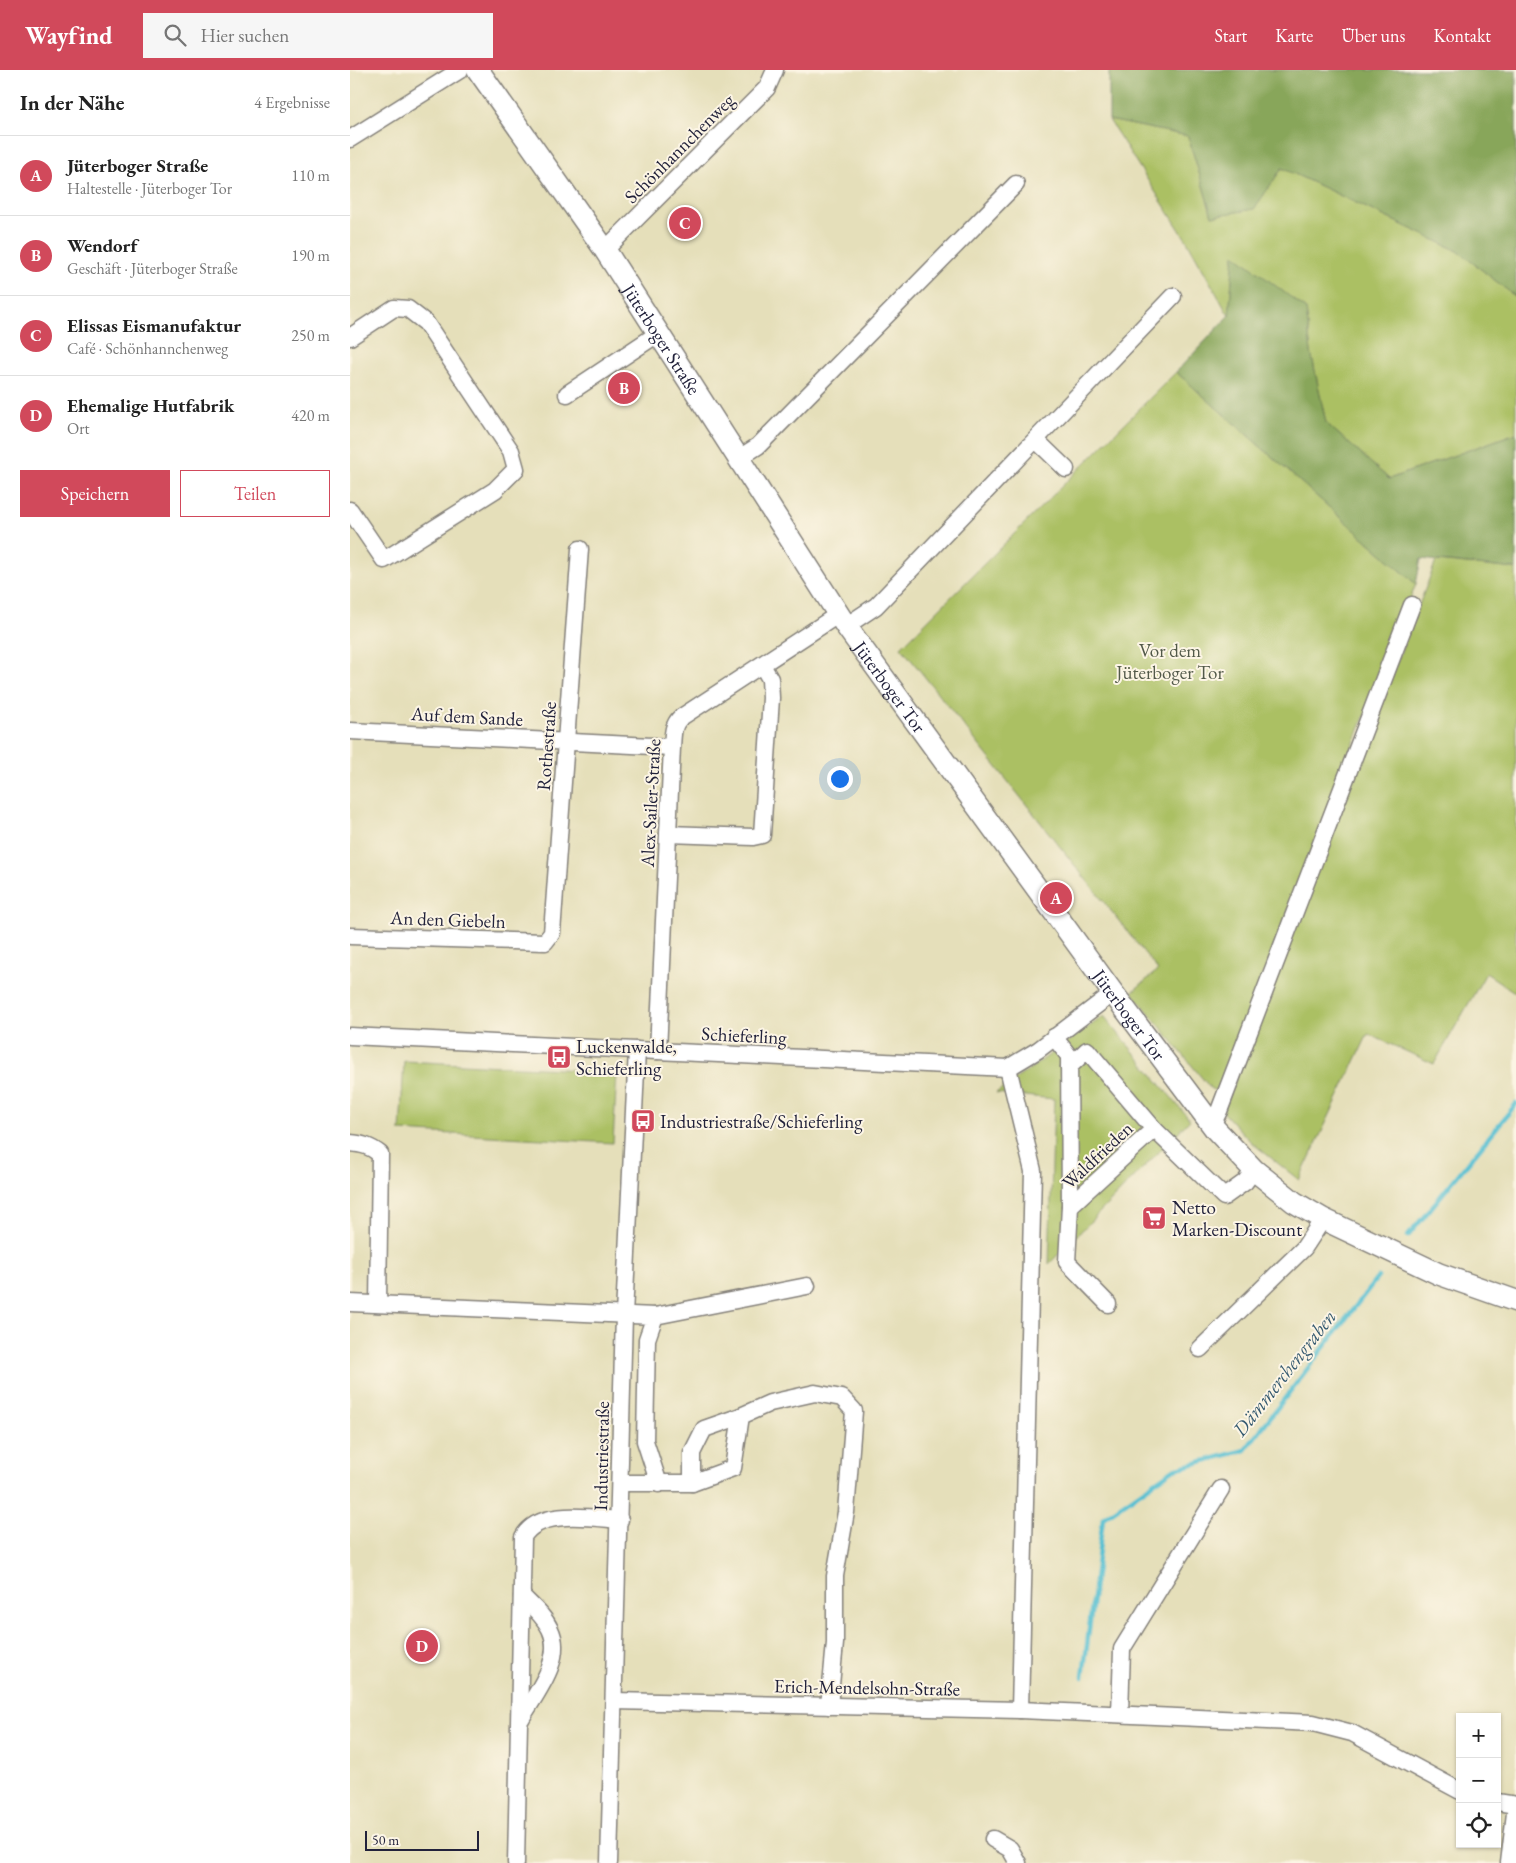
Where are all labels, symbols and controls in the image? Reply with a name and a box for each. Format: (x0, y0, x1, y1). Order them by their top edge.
search box (143, 13, 493, 58)
text: Wayfind (25, 20, 113, 51)
icon: search (161, 21, 189, 49)
text: Hier suchen (201, 23, 289, 48)
text: Start (1214, 24, 1247, 47)
text: Karte (1275, 24, 1313, 47)
text: Über uns (1341, 24, 1405, 47)
text: Kontakt (1433, 24, 1491, 47)
street label: Schönhannchenweg (619, 87, 740, 209)
text: In der Nähe (20, 89, 125, 116)
text: 4 Ergebnisse (254, 92, 330, 113)
text: Jüterboger Straße (67, 153, 208, 178)
text: A (30, 165, 42, 186)
text: 110 m (291, 165, 330, 186)
text: Haltestelle · Jüterboger Tor (67, 178, 232, 199)
pin: C (669, 204, 701, 242)
text: Wendorf (67, 233, 137, 258)
text: B (31, 245, 41, 266)
text: 190 m (291, 245, 330, 266)
text: Geschäft · Jüterboger Straße (67, 258, 238, 279)
street label: Jüterboger Straße (616, 277, 706, 399)
text: Elissas Eismanufaktur (67, 313, 241, 338)
text: C (30, 325, 42, 346)
text: 250 m (291, 325, 330, 346)
text: Café · Schönhannchenweg (67, 338, 228, 359)
pin: B (608, 369, 640, 407)
text: Ehemalige Hutfabrik (67, 393, 234, 418)
text: D (30, 405, 42, 426)
text: 420 m (291, 405, 330, 426)
text: Ort (67, 418, 90, 439)
button: Speichern (20, 470, 170, 517)
button: Teilen (180, 470, 330, 517)
street label: Jüterboger Tor (847, 634, 932, 738)
park label: Vor dem Jüterboger Tor (1114, 638, 1224, 685)
street label: Auf dem Sande (409, 701, 524, 732)
street label: Rothestraße (531, 701, 562, 791)
street label: Alex-Sailer-Straße (635, 738, 666, 869)
your location (827, 766, 853, 792)
pin: A (1040, 879, 1072, 917)
street label: An den Giebeln (389, 905, 506, 934)
street label: Jüterboger Tor (1086, 963, 1172, 1066)
street label: Schieferling (701, 1021, 788, 1050)
place label: Luckenwalde, Schieferling (576, 1034, 677, 1081)
bus stop icon: Luckenwalde, Schieferling (546, 1044, 572, 1070)
bus stop icon: Industriestraße/Schieferling (630, 1108, 656, 1134)
place label: Industriestraße/Schieferling (660, 1109, 863, 1134)
street label: Waldfrieden (1056, 1116, 1138, 1195)
place label: Netto Marken-Discount (1172, 1195, 1302, 1242)
supermarket icon: Netto Marken-Discount (1141, 1205, 1167, 1231)
water label: Dämmerchengraben (1226, 1304, 1342, 1442)
street label: Industriestraße (588, 1401, 615, 1511)
pin: D (406, 1627, 438, 1665)
street label: Erich-Mendelsohn-Straße (774, 1673, 960, 1702)
map controls (1456, 1713, 1501, 1848)
button: + (1456, 1713, 1501, 1758)
button: − (1456, 1758, 1501, 1803)
button: locate (1456, 1803, 1501, 1848)
scale bar (365, 1828, 479, 1851)
text: 50 m (372, 1831, 399, 1849)

